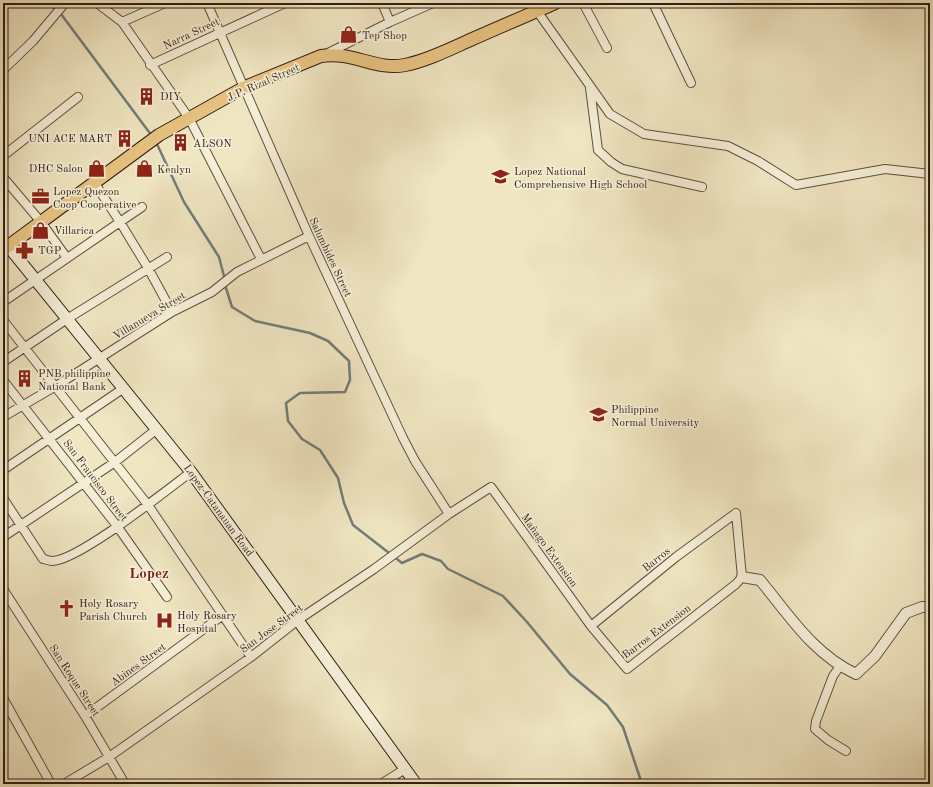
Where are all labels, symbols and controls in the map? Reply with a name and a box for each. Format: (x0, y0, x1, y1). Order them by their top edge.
street label: Narra Street (162, 17, 222, 52)
shop icon: Tep Shop (339, 25, 359, 45)
place label: Tep Shop (362, 31, 407, 42)
street label: J.P. Rizal Street (226, 62, 302, 104)
building icon: DIY (137, 86, 157, 106)
place label: DIY (160, 92, 181, 103)
building icon: UNI ACE MART (115, 128, 135, 148)
building icon: ALSON (170, 133, 190, 153)
place label: UNI ACE MART (28, 134, 112, 145)
place label: ALSON (193, 139, 232, 150)
shop icon: DHC Salon (86, 158, 106, 178)
shop icon: Kenlyn (134, 159, 154, 179)
place label: DHC Salon (29, 164, 83, 175)
place label: Kenlyn (157, 165, 191, 176)
school or university icon: Lopez National Comprehensive High School (491, 167, 511, 187)
place label: Lopez National Comprehensive High School (514, 167, 647, 191)
office icon: Lopez Quezon Coop Cooperative (30, 187, 50, 207)
place label: Lopez Quezon Coop Cooperative (53, 187, 136, 211)
street label: Salumbides Street (306, 216, 353, 299)
shop icon: Villarica (31, 220, 51, 240)
place label: Villarica (54, 226, 95, 237)
pharmacy icon: TGP (15, 240, 35, 260)
place label: TGP (38, 246, 61, 257)
street label: Villanueva Street (112, 290, 188, 342)
building icon: PNB philippine National Bank (15, 369, 35, 389)
place label: PNB philippine National Bank (38, 369, 111, 393)
school or university icon: Philippine Normal University (588, 405, 608, 425)
place label: Philippine Normal University (611, 405, 700, 429)
street label: San Francisco Street (60, 438, 129, 524)
street label: Lopez-Catanauan Road (181, 463, 255, 559)
street label: Mañago Extension (519, 512, 579, 590)
street label: Barros (641, 546, 673, 575)
district label: Lopez (129, 567, 169, 582)
church icon: Holy Rosary Parish Church (56, 599, 76, 619)
place label: Holy Rosary Parish Church (79, 599, 147, 623)
street label: San Jose Street (238, 603, 305, 656)
street label: Barros Extension (621, 603, 693, 661)
hospital icon: Holy Rosary Hospital (154, 611, 174, 631)
place label: Holy Rosary Hospital (177, 611, 237, 635)
street label: Abines Street (109, 642, 169, 689)
street label: San Roque Street (46, 643, 101, 719)

